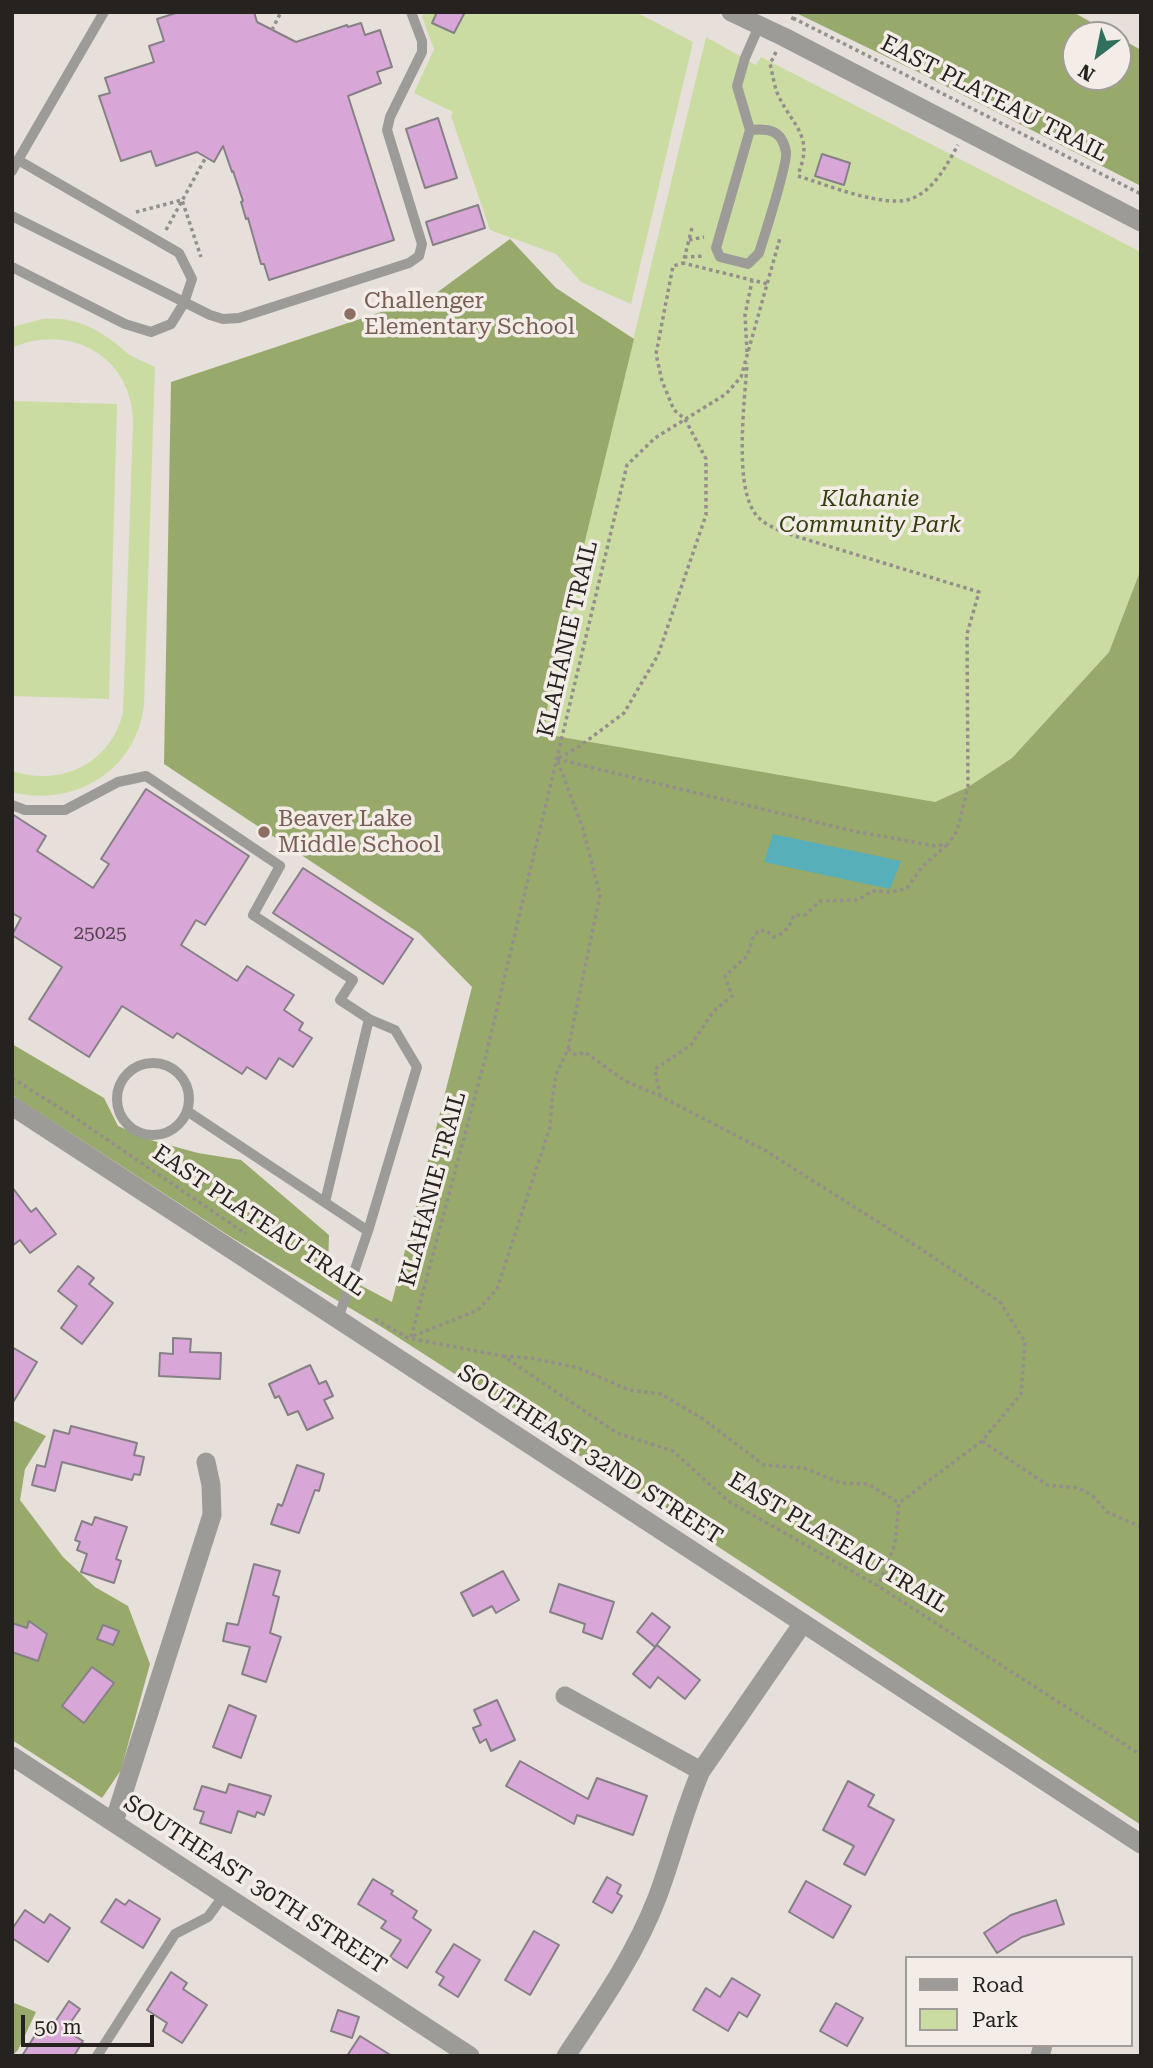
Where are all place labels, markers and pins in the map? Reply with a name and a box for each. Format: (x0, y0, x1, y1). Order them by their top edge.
place label: Challenger Elementary School (364, 287, 575, 341)
marker: Challenger Elementary School (342, 306, 358, 322)
place label: Beaver Lake Middle School (278, 805, 440, 859)
marker: Beaver Lake Middle School (256, 824, 272, 840)

